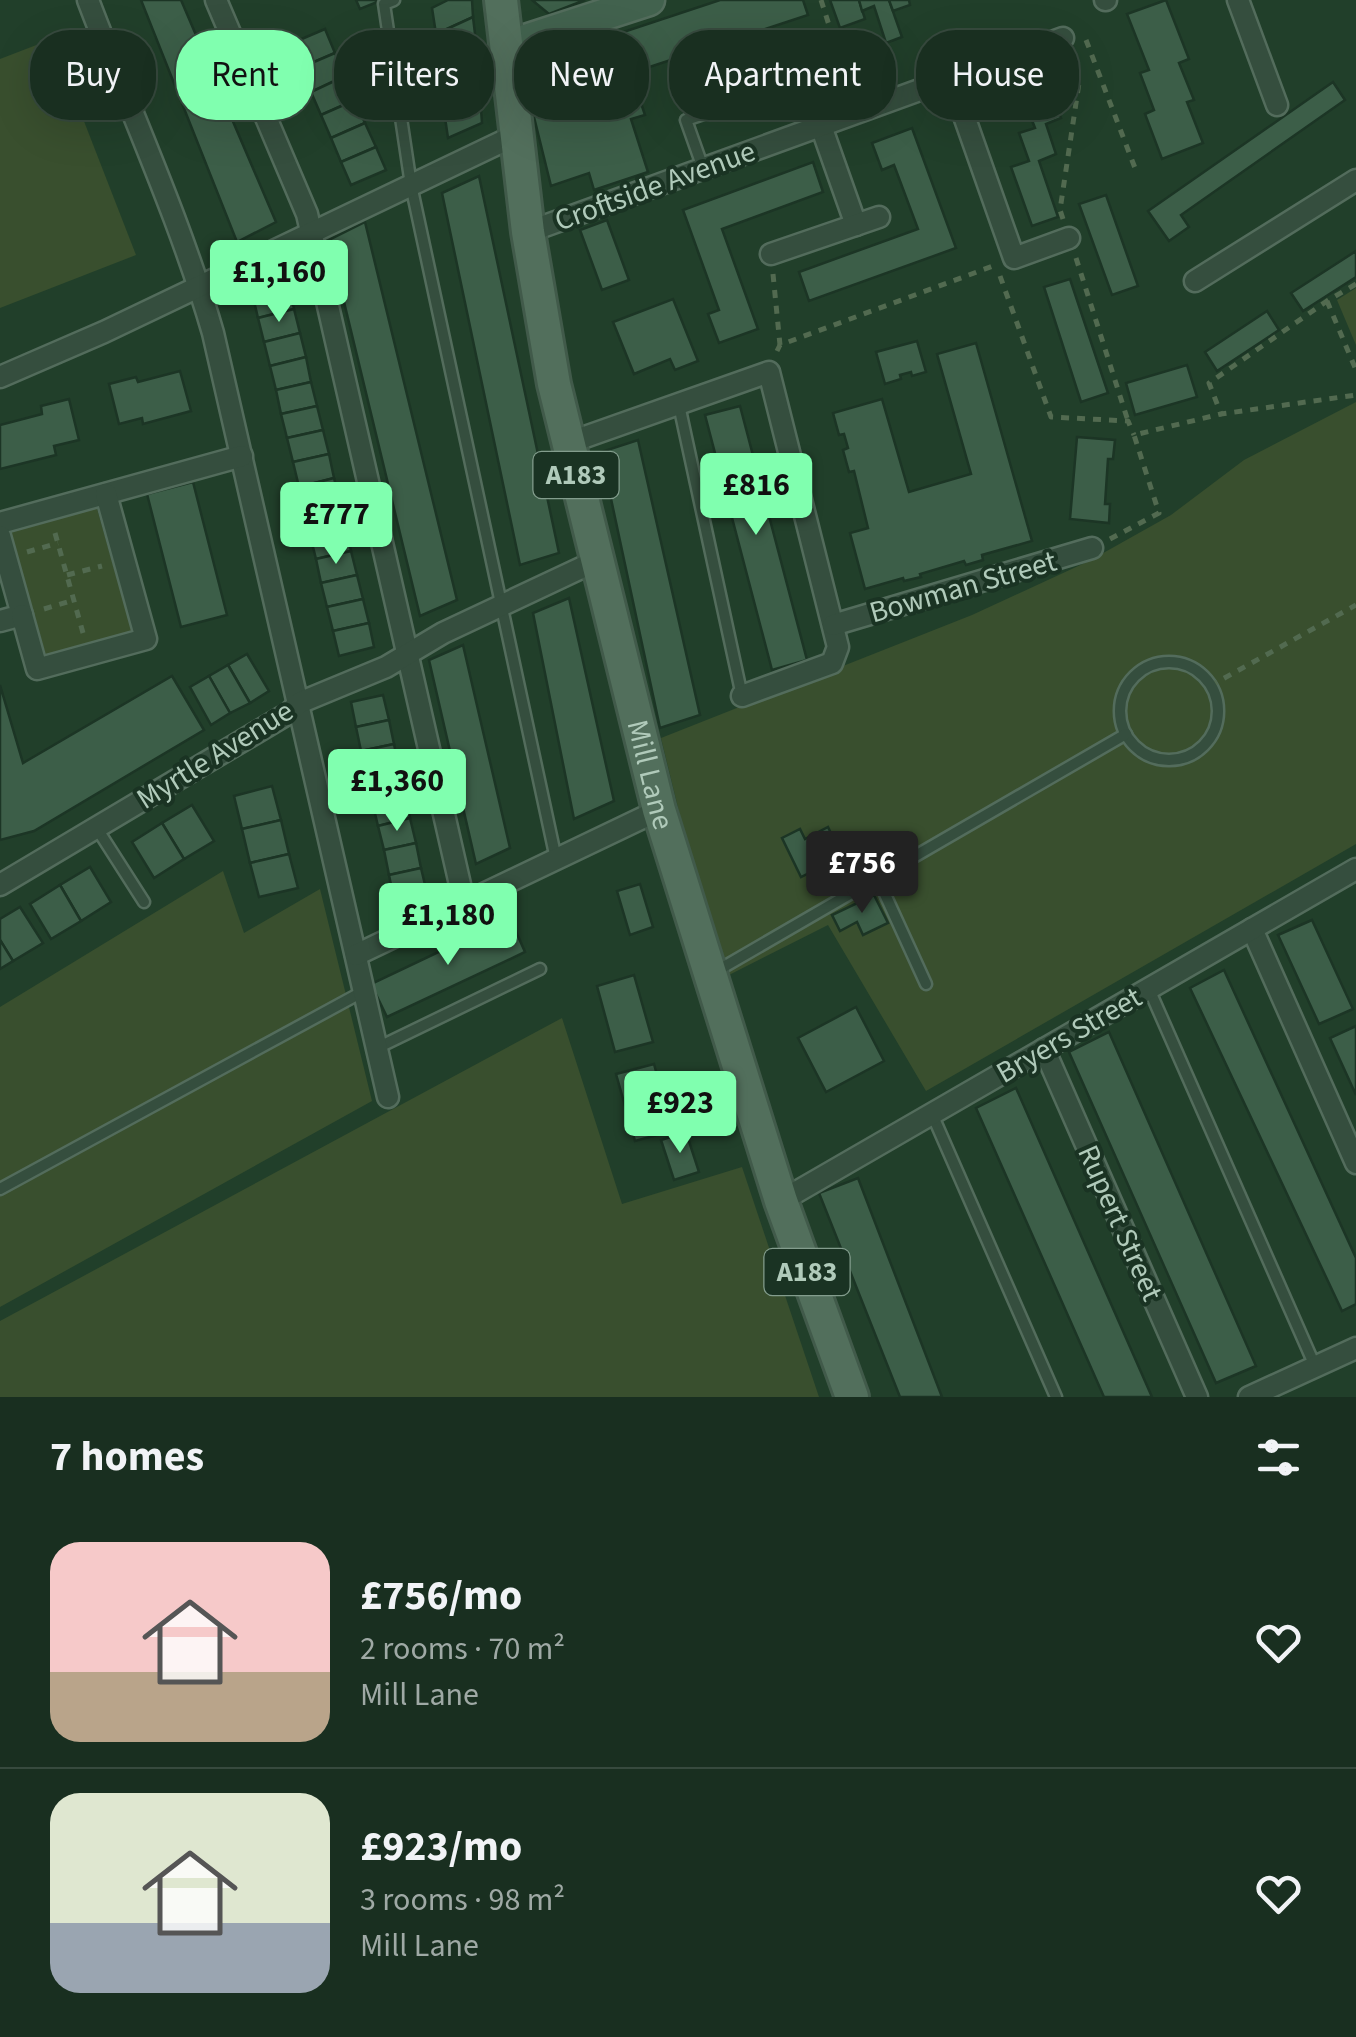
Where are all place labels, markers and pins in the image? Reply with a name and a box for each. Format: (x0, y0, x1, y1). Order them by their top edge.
pin: £1,160 (198, 240, 360, 325)
pin: £816 (697, 453, 815, 538)
pin: £777 (277, 482, 395, 567)
pin: £1,360 (316, 749, 478, 834)
pin: £756 (803, 831, 921, 916)
pin: £1,180 (367, 883, 529, 968)
pin: £923 (621, 1071, 739, 1156)

